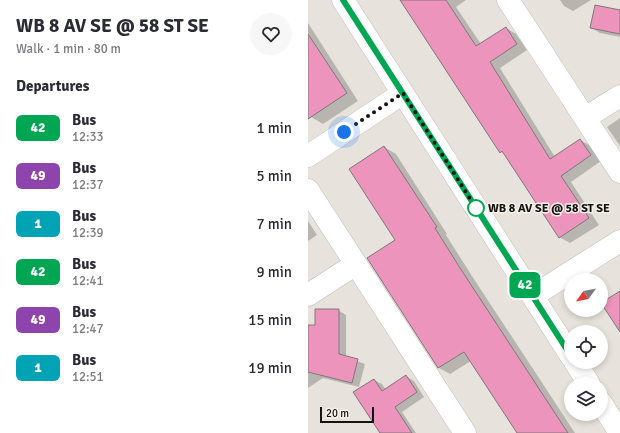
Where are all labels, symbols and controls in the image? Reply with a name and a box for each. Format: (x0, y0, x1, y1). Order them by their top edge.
button: heart (250, 13, 292, 55)
text: WB 8 AV SE @ 58 ST SE (16, 14, 209, 38)
text: Walk · 1 min · 80 m (16, 41, 121, 57)
text: Departures (16, 77, 89, 95)
text: Bus (72, 111, 96, 129)
text: 42 (30, 119, 46, 136)
text: 1 min (256, 119, 292, 137)
your location (334, 122, 354, 142)
text: 12:33 (72, 129, 104, 145)
text: Bus (72, 159, 96, 177)
text: 49 (30, 167, 46, 184)
text: 5 min (256, 167, 292, 185)
text: 12:37 (72, 177, 104, 193)
marker: WB 8 AV SE @ 58 ST SE (467, 199, 485, 217)
place label: WB 8 AV SE @ 58 ST SE (488, 201, 610, 216)
text: Bus (72, 207, 96, 225)
text: 1 (34, 215, 42, 232)
text: 7 min (256, 215, 292, 233)
text: 12:39 (72, 225, 104, 241)
text: Bus (72, 255, 96, 273)
text: 42 (30, 263, 46, 280)
text: 9 min (256, 263, 292, 281)
line badge: 42 (507, 272, 543, 298)
text: 12:41 (72, 273, 104, 289)
north arrow (564, 273, 608, 317)
map controls (564, 273, 608, 421)
text: 42 (517, 276, 533, 293)
text: Bus (72, 303, 96, 321)
text: 49 (30, 311, 46, 328)
text: 15 min (248, 311, 292, 329)
text: 12:47 (72, 321, 104, 337)
button: locate (564, 325, 608, 369)
text: Bus (72, 351, 96, 369)
text: 1 (34, 359, 42, 376)
text: 19 min (248, 359, 292, 377)
text: 12:51 (72, 369, 104, 385)
button: layers (564, 377, 608, 421)
scale bar (320, 405, 374, 424)
text: 20 m (326, 407, 349, 420)

